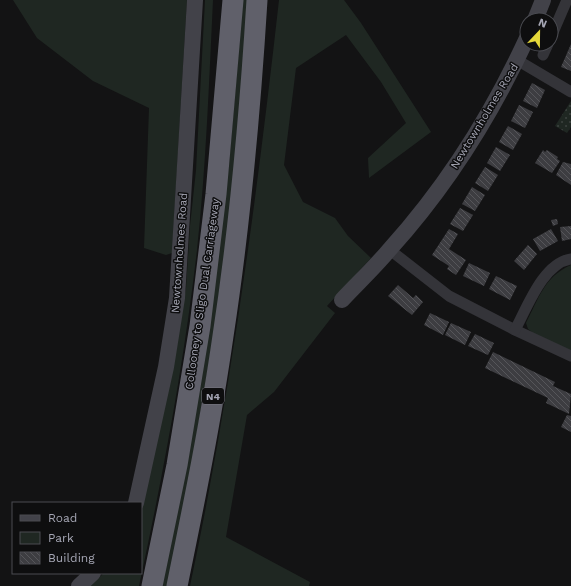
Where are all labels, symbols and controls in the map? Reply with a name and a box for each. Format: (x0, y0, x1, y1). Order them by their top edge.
north arrow (519, 12, 559, 52)
text: N (536, 16, 549, 31)
street label: Newtownholmes Road (448, 61, 521, 171)
street label: Newtownholmes Road (169, 193, 190, 314)
street label: Collooney to Sligo Dual Carriageway (183, 197, 222, 390)
road number: N4 (202, 388, 224, 404)
legend (12, 502, 142, 574)
text: Road (48, 511, 77, 525)
text: Park (48, 531, 74, 545)
text: Building (48, 551, 95, 565)

